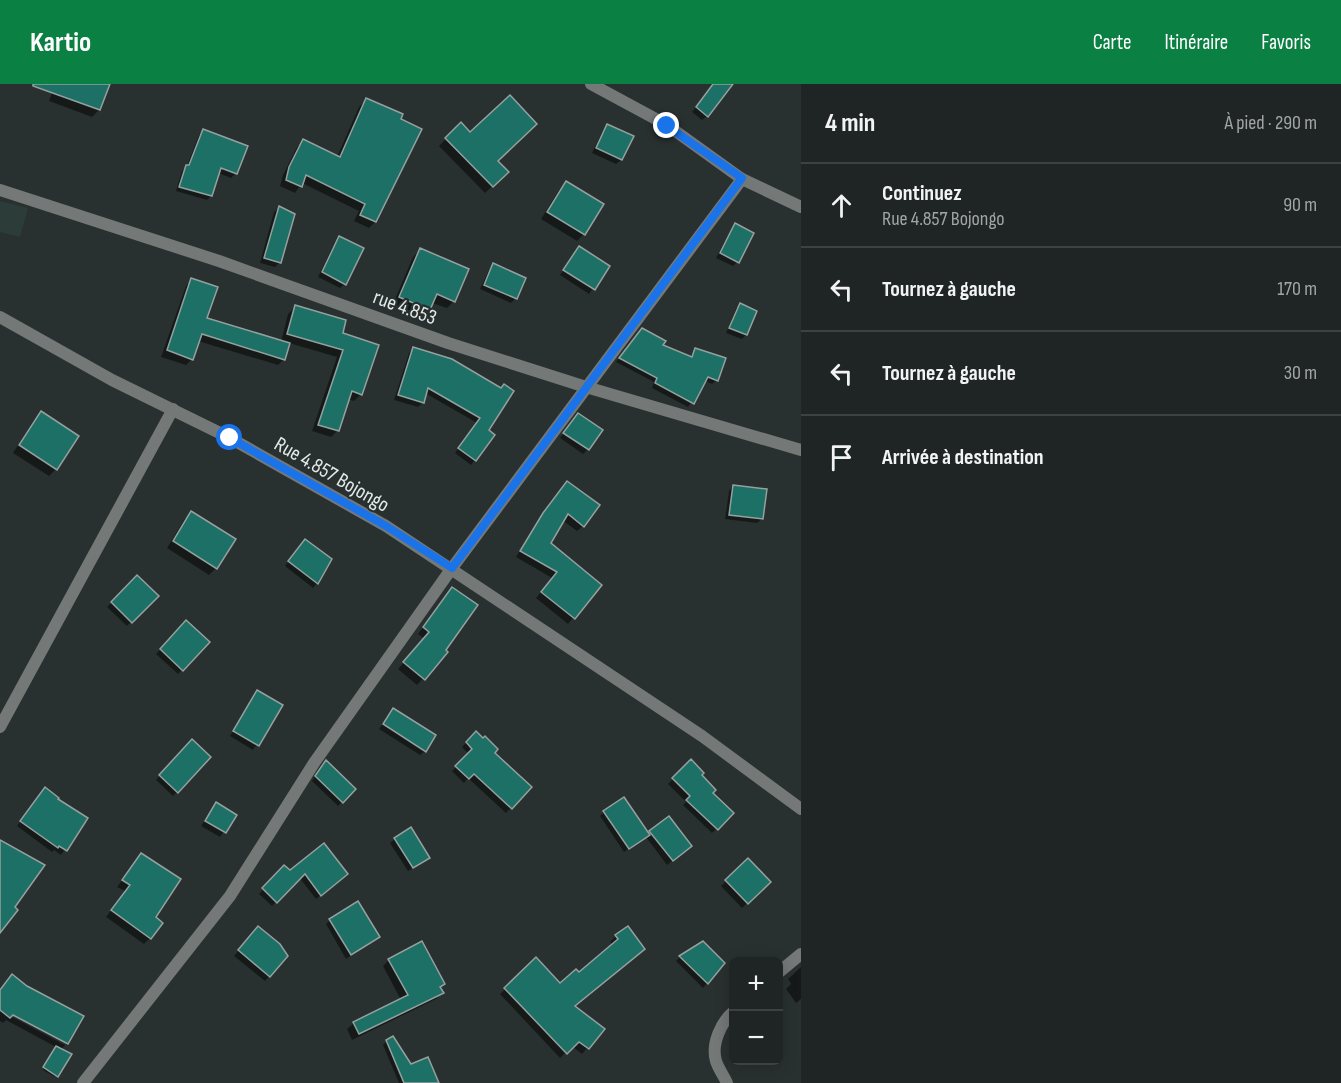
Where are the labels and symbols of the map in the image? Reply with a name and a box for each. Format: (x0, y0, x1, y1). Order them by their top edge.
route end (653, 112, 679, 138)
street label: rue 4.853 (370, 284, 440, 330)
route start (216, 424, 242, 450)
street label: Rue 4.857 Bojongo (270, 431, 394, 517)

